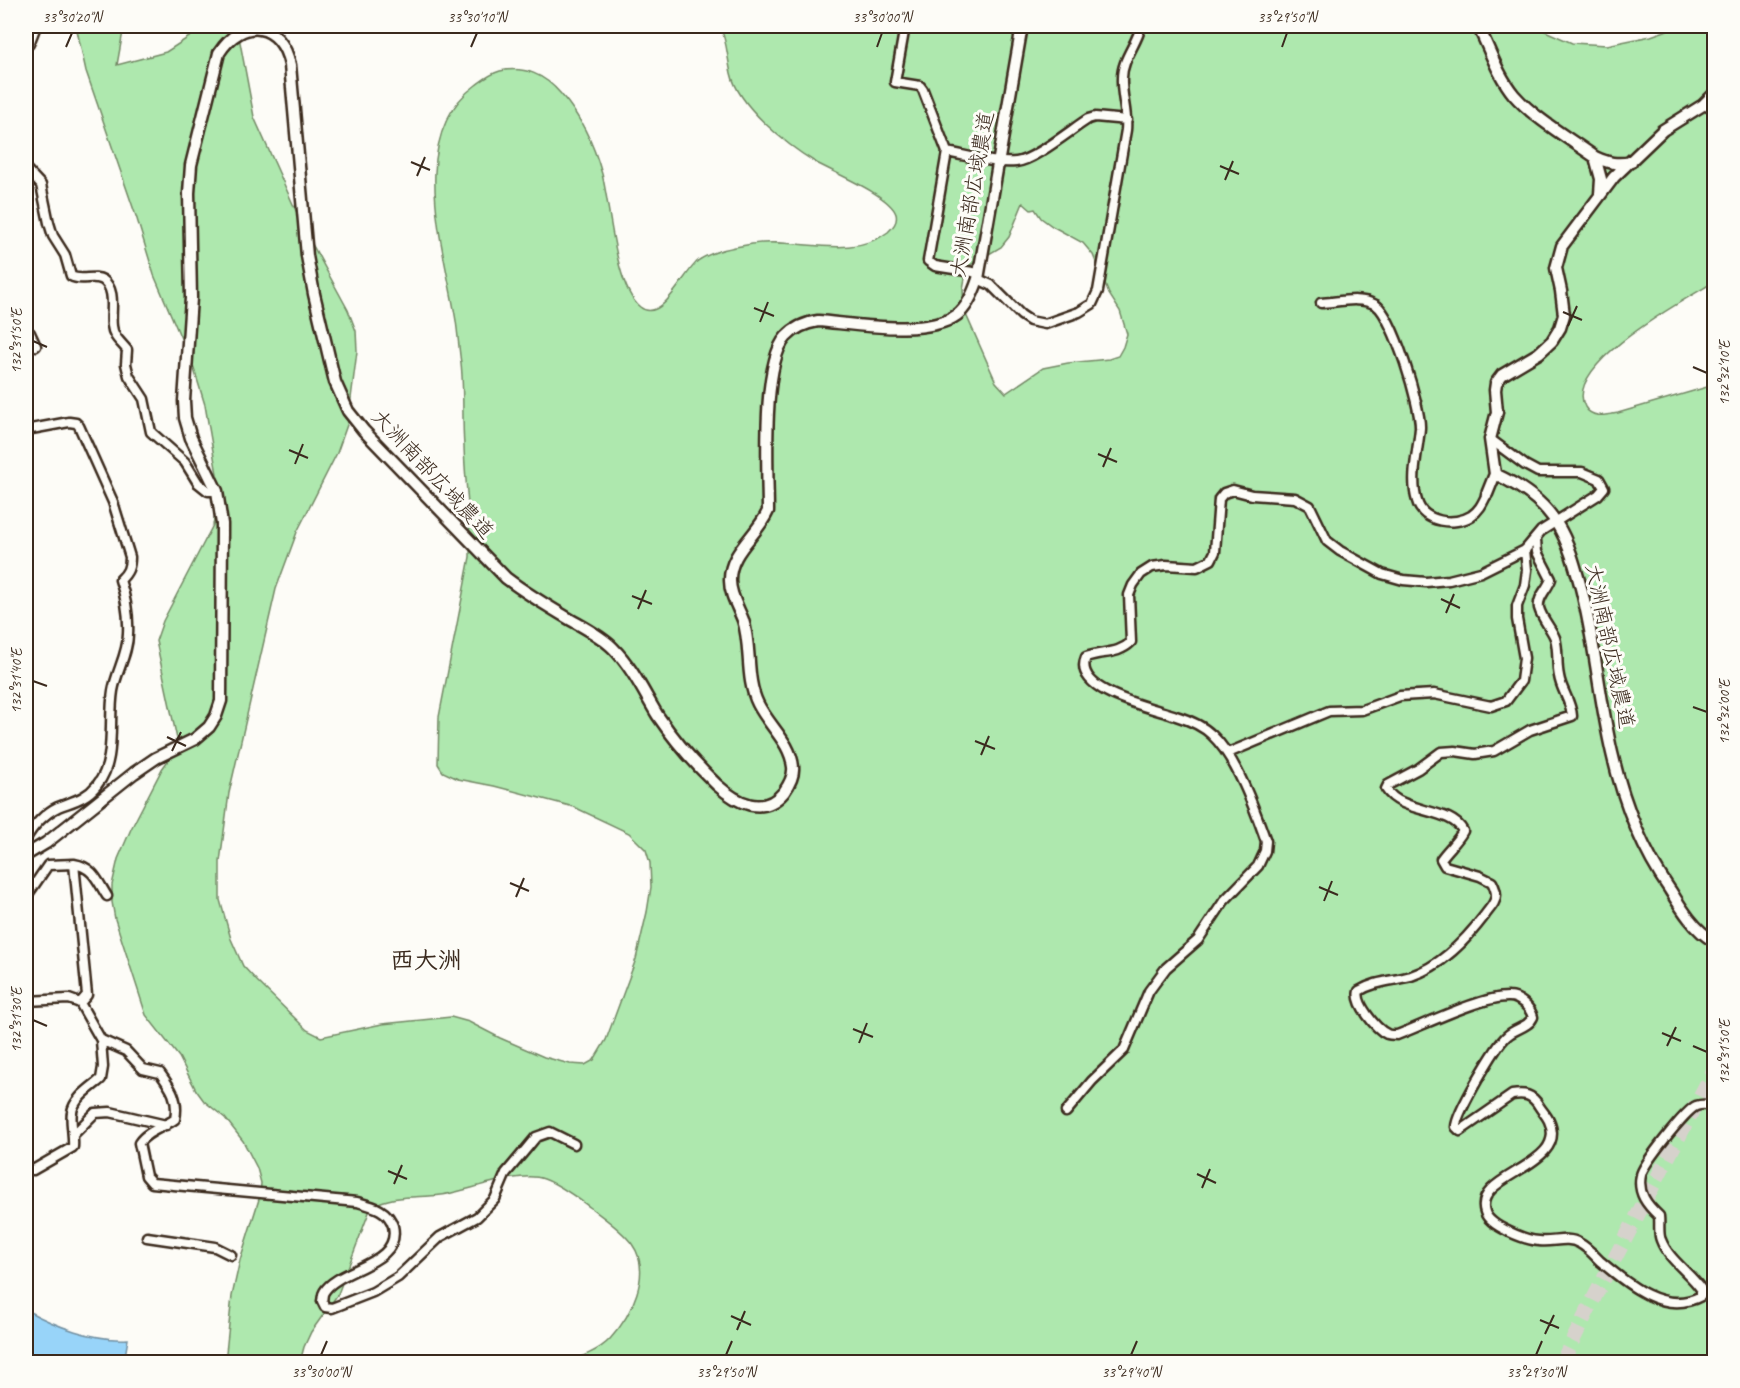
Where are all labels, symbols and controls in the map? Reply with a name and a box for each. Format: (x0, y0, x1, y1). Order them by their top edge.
text: 33°30'20"N (42, 8, 105, 27)
text: 33°30'10"N (447, 8, 510, 27)
text: 33°30'00"N (852, 8, 915, 27)
text: 33°29'50"N (1257, 8, 1320, 27)
street label: 大洲南部広域農道 (945, 109, 999, 279)
text: 132°31'50"E (7, 307, 26, 373)
text: 132°32'10"E (1715, 339, 1734, 405)
street label: 大洲南部広域農道 (366, 404, 500, 544)
street label: 大洲南部広域農道 (1580, 561, 1640, 731)
text: 132°31'40"E (7, 647, 26, 713)
text: 132°32'00"E (1715, 678, 1734, 744)
district label: 西大洲 (390, 945, 462, 975)
text: 132°31'30"E (7, 986, 26, 1052)
text: 132°31'50"E (1715, 1018, 1734, 1084)
text: 33°30'00"N (291, 1363, 354, 1382)
text: 33°29'50"N (696, 1363, 759, 1382)
text: 33°29'40"N (1101, 1363, 1164, 1382)
text: 33°29'30"N (1506, 1363, 1569, 1382)

